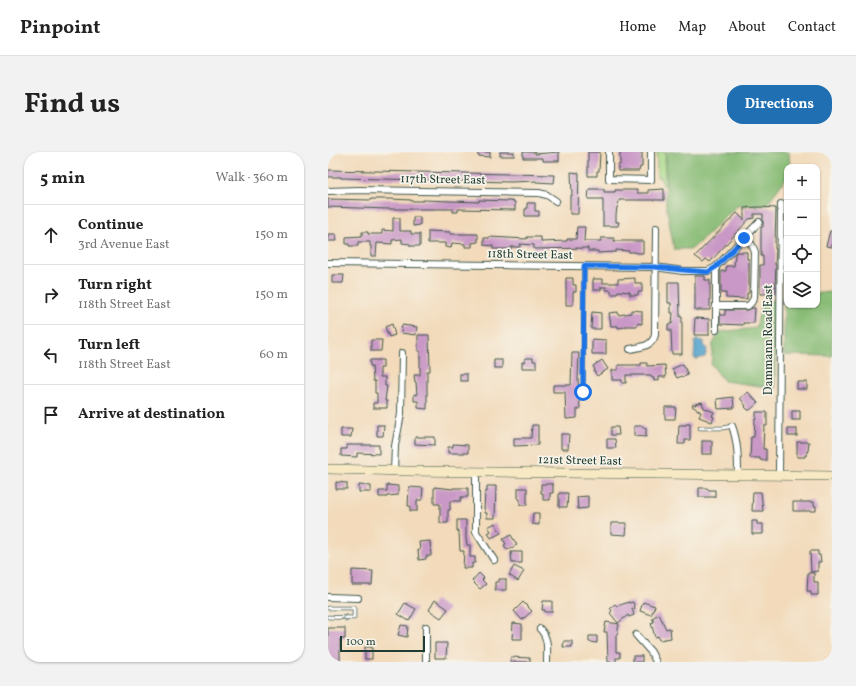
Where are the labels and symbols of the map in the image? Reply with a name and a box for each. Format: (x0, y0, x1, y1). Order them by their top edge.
street label: 117th Street East (400, 171, 486, 189)
route end (735, 229, 753, 247)
street label: 118th Street East (487, 246, 573, 264)
street label: Dammann Road East (761, 285, 777, 395)
route start (574, 383, 592, 401)
street label: 121st Street East (538, 452, 622, 470)
one-way arrow (342, 614, 348, 622)
scale bar (340, 634, 425, 653)

